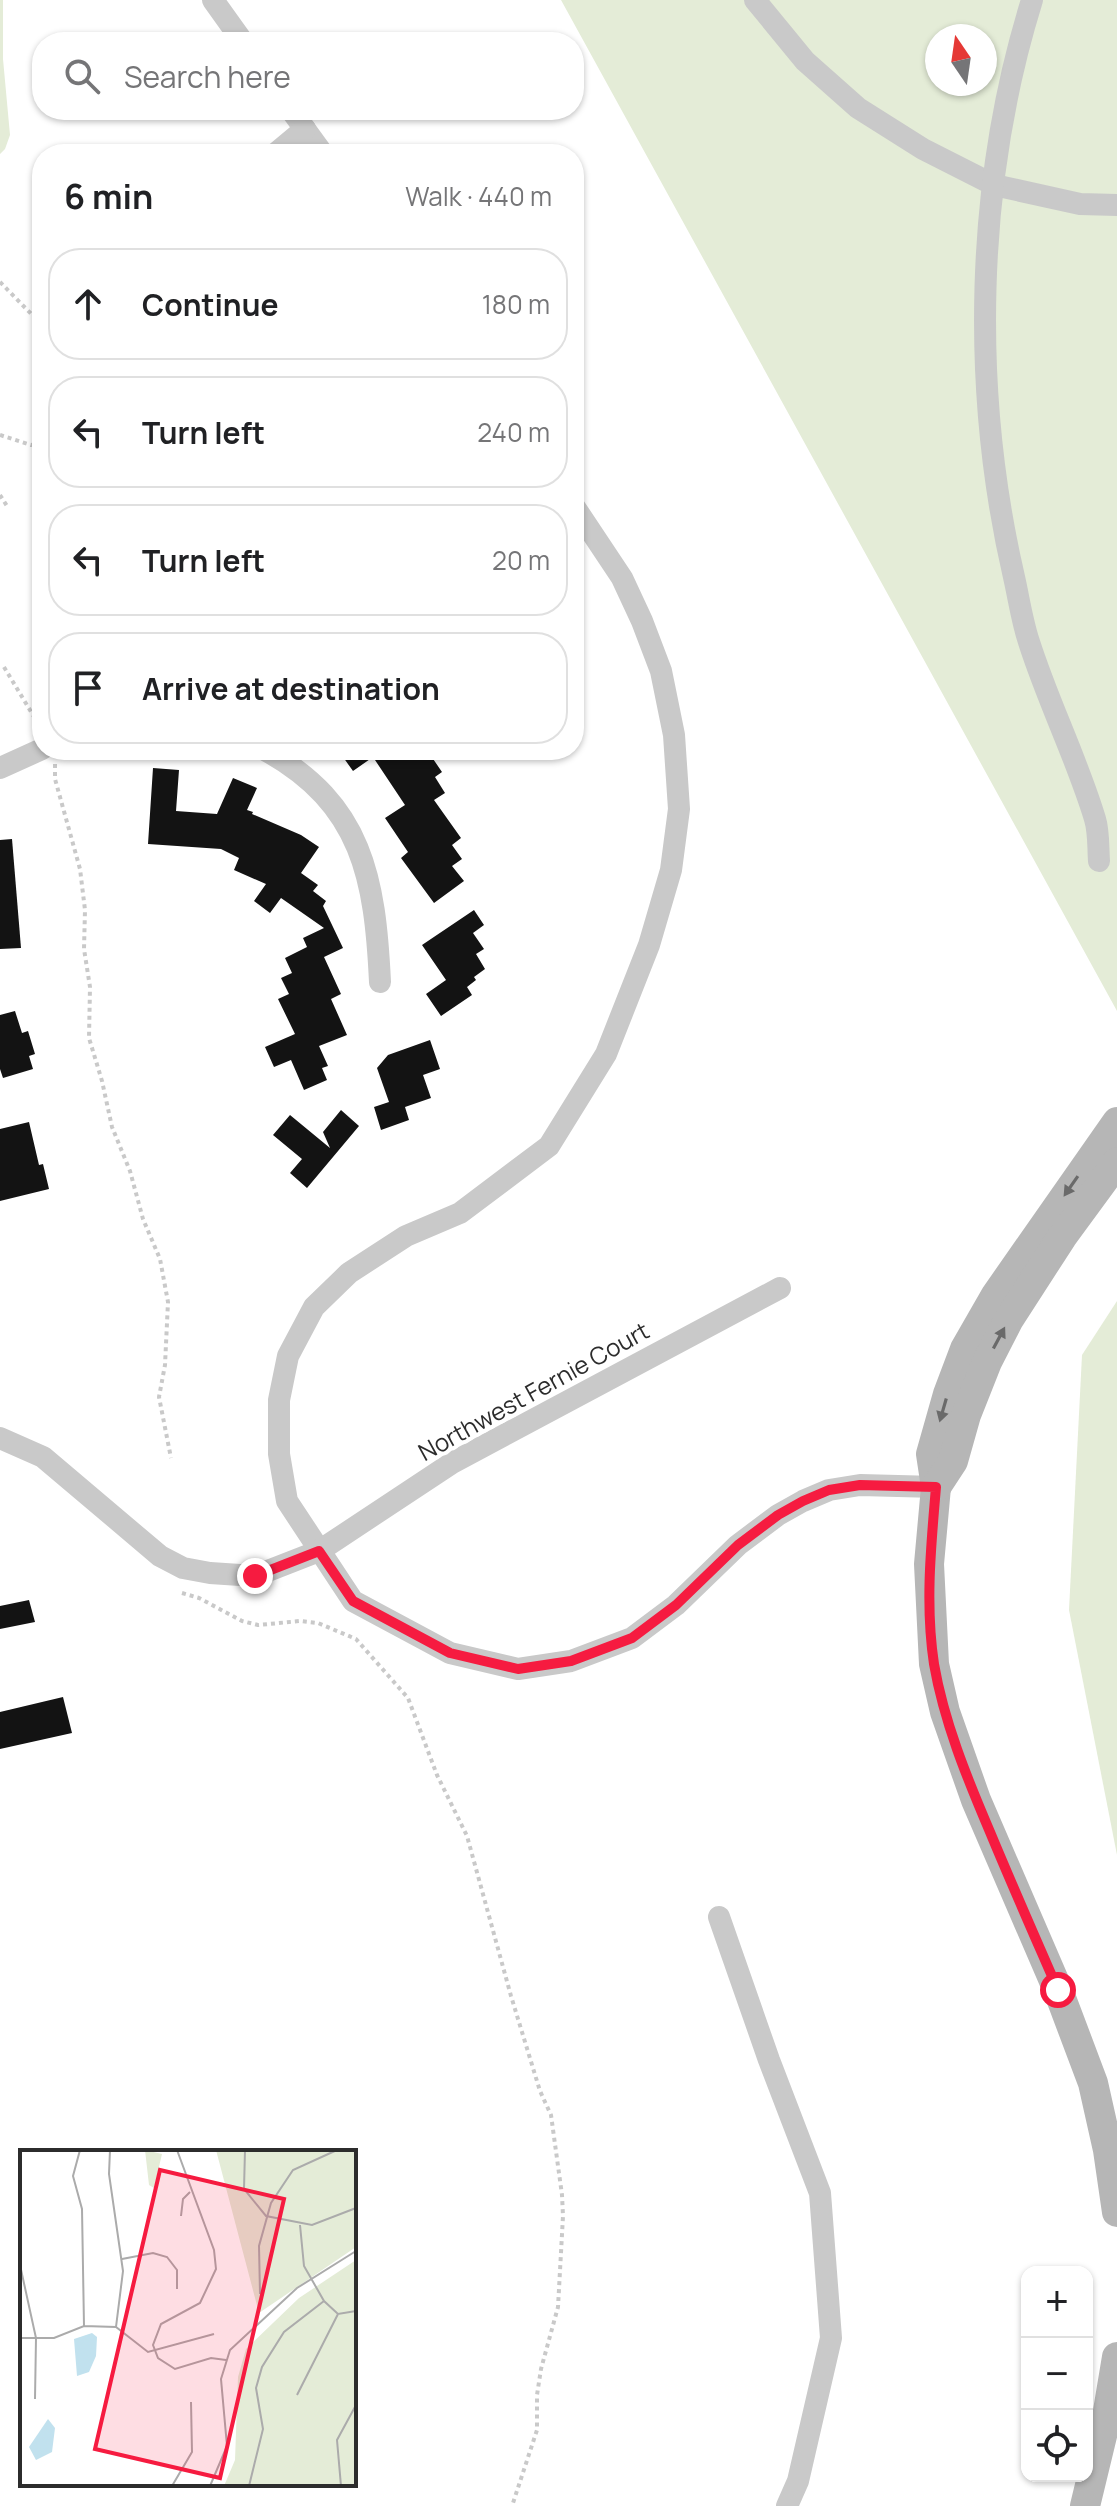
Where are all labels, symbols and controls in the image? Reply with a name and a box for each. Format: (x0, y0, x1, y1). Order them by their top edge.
north arrow (925, 24, 997, 96)
search box (32, 32, 584, 120)
icon: search (60, 54, 104, 98)
text: Search here (124, 56, 291, 97)
text: 6 min (64, 173, 153, 219)
text: Walk · 440 m (405, 178, 552, 214)
icon: ahead (66, 282, 110, 326)
text: Continue (142, 284, 278, 325)
text: 180 m (482, 286, 550, 322)
icon: left (66, 410, 110, 454)
text: Turn left (142, 412, 265, 453)
text: 240 m (477, 414, 550, 450)
icon: left (66, 538, 110, 582)
text: Turn left (142, 540, 265, 581)
text: 20 m (492, 542, 550, 578)
icon: arrive (66, 666, 110, 710)
text: Arrive at destination (142, 668, 440, 709)
one-way arrow (1064, 1175, 1080, 1196)
street label: Northwest Fernie Court (412, 1313, 655, 1468)
one-way arrow (993, 1327, 1006, 1350)
one-way arrow (937, 1398, 949, 1423)
route end (237, 1558, 273, 1594)
route start (1040, 1972, 1076, 2008)
inset map (20, 2150, 356, 2486)
map controls (1021, 2266, 1093, 2482)
button: + (1021, 2266, 1093, 2338)
button: − (1021, 2338, 1093, 2410)
button: locate (1021, 2410, 1093, 2482)

